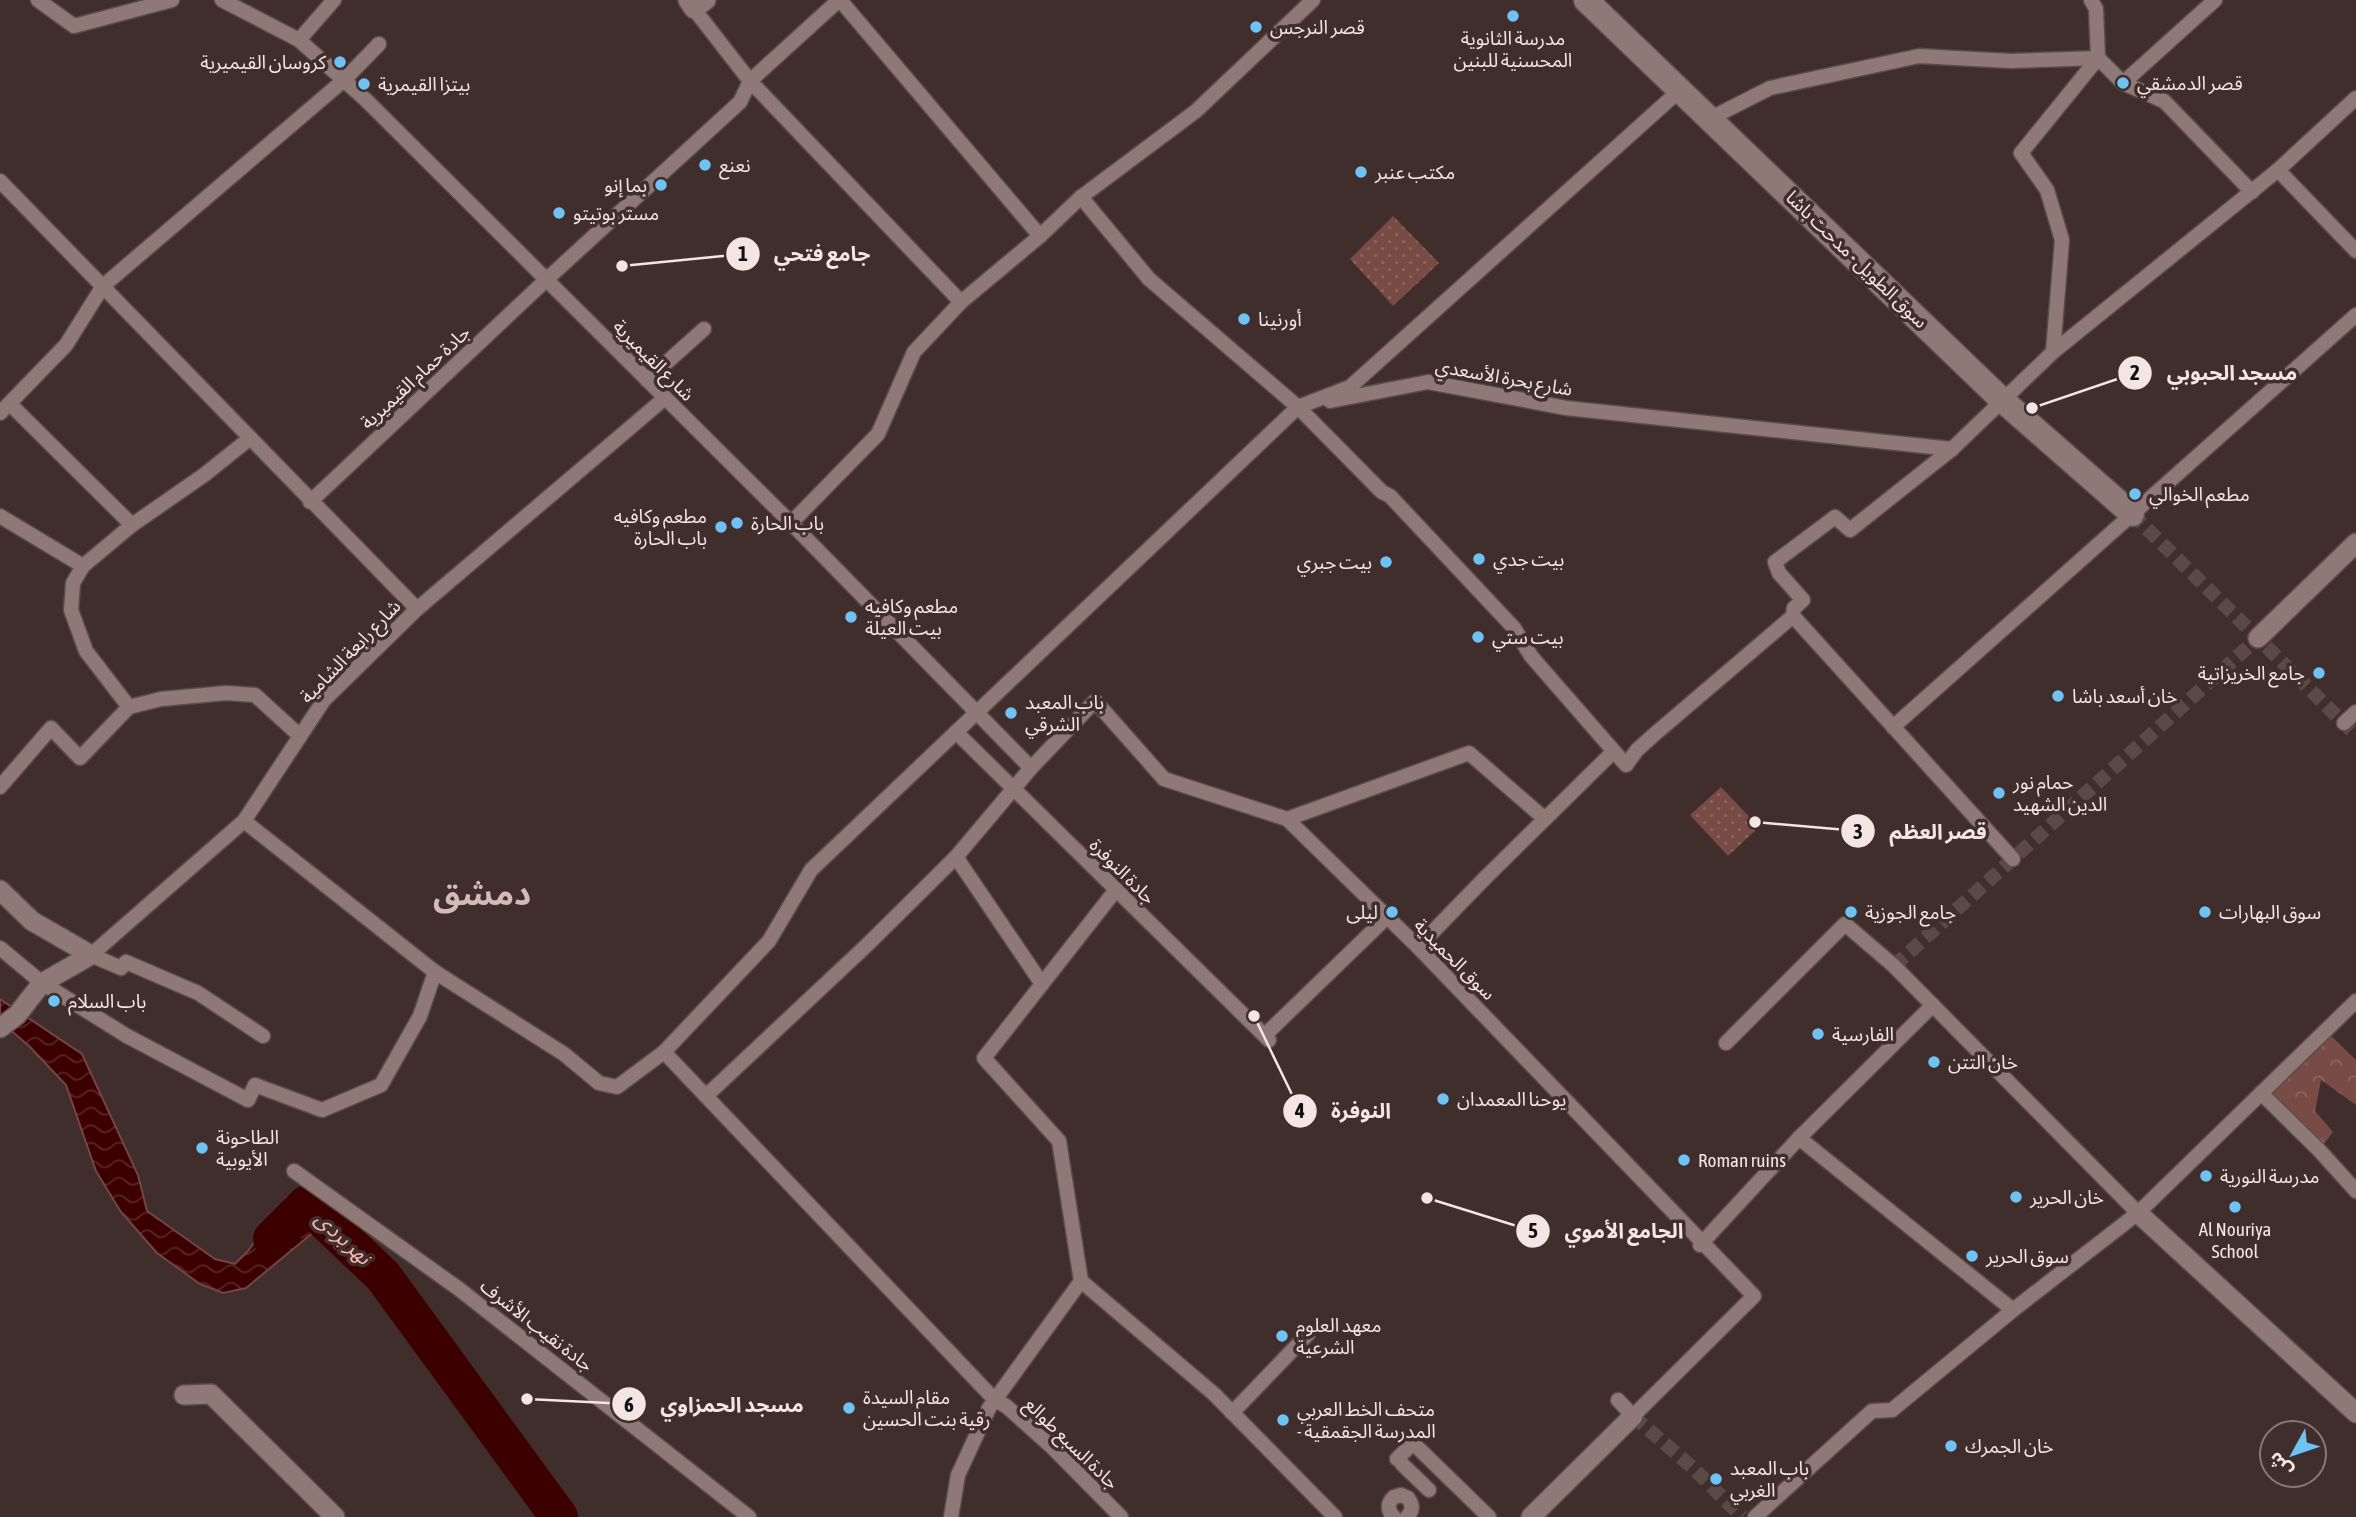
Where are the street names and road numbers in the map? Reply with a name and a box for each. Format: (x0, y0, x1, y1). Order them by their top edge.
street label: سوق الطويل - مدحت باشا (1781, 186, 1932, 333)
street label: شارع القيميرية (607, 315, 699, 407)
street label: جادة حمام القيميرية (356, 321, 477, 436)
street label: شارع بحرة الأسعدي (1433, 354, 1574, 404)
street label: شارع رابعة الشامية (295, 595, 407, 709)
street label: جادة النوفرة (1085, 834, 1160, 909)
street label: سوق الحميدية (1409, 914, 1500, 1005)
street label: جادة نقيب الأشرف (476, 1274, 598, 1377)
street label: جادة السبع طوالع (1018, 1393, 1124, 1496)

